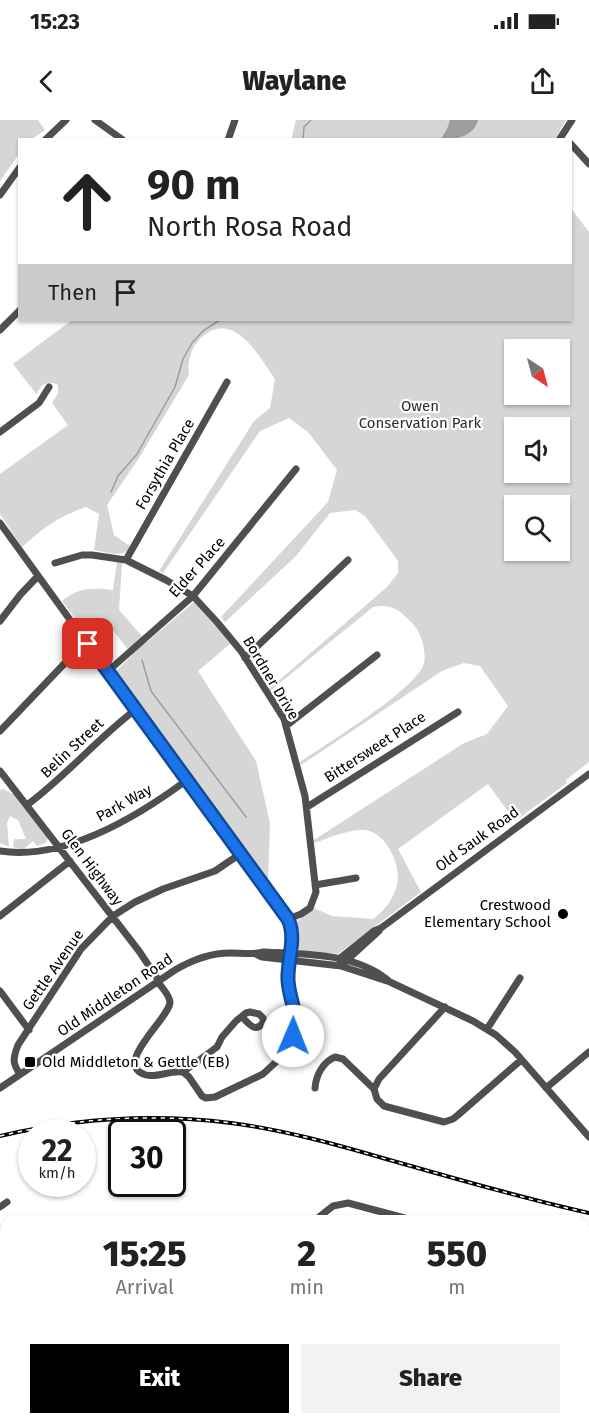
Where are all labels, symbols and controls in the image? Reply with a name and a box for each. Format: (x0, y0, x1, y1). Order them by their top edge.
text: 15:23 (30, 8, 80, 35)
icon: back (30, 65, 63, 98)
text: Waylane (242, 65, 347, 97)
icon: share (526, 65, 559, 98)
text: 90 m (147, 160, 241, 210)
icon: ahead (48, 162, 126, 240)
text: North Rosa Road (147, 211, 353, 243)
icon: arrive (109, 276, 142, 309)
text: Then (48, 279, 97, 306)
north arrow (504, 339, 570, 405)
map controls (504, 339, 570, 561)
park label: Owen Conservation Park (359, 397, 482, 432)
street label: Forsythia Place (132, 415, 198, 513)
button: sound (504, 417, 570, 483)
button: search (504, 495, 570, 561)
street label: Elder Place (165, 533, 229, 601)
pin (62, 618, 113, 669)
icon: arrive (71, 627, 104, 660)
street label: Bordner Drive (239, 633, 303, 723)
street label: Bittersweet Place (321, 708, 429, 786)
street label: Belin Street (37, 714, 108, 782)
street label: Park Way (93, 780, 155, 826)
street label: Old Sauk Road (432, 803, 522, 875)
street label: Glen Highway (57, 825, 127, 910)
place label: Crestwood Elementary School (424, 896, 552, 931)
marker: Crestwood Elementary School (556, 907, 570, 921)
street label: Gettle Avenue (19, 926, 87, 1014)
street label: Old Middleton Road (54, 950, 176, 1040)
position arrow (261, 1004, 325, 1068)
place label: Old Middleton & Gettle (EB) (42, 1053, 229, 1071)
marker: Old Middleton & Gettle (EB) (23, 1055, 37, 1069)
speed limit sign: 30 (108, 1119, 186, 1197)
text: 22 (41, 1133, 73, 1169)
text: km/h (38, 1164, 76, 1182)
text: 15:25 (103, 1232, 187, 1276)
text: 2 (297, 1232, 316, 1276)
text: 550 (427, 1232, 487, 1276)
text: Arrival (115, 1275, 174, 1299)
text: min (289, 1275, 324, 1299)
text: m (448, 1275, 465, 1299)
button: Exit (30, 1344, 289, 1413)
button: Share (301, 1344, 560, 1413)

